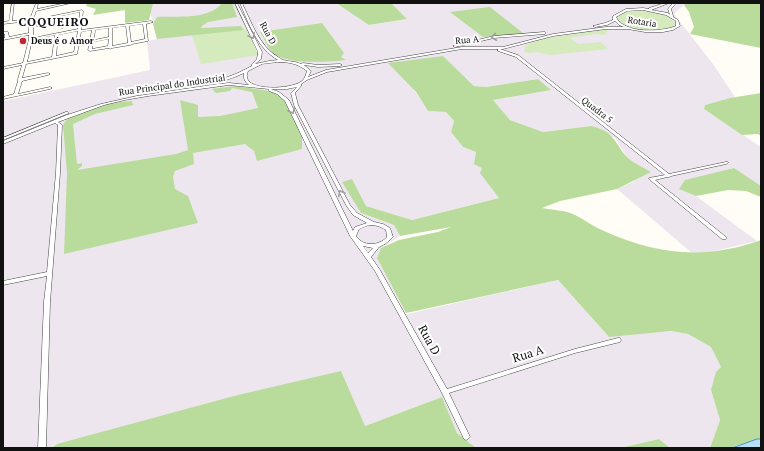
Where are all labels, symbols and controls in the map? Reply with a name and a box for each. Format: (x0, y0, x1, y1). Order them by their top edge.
district label: COQUEIRO (19, 14, 89, 29)
street label: Rotaria (627, 14, 658, 30)
street label: Rua D (257, 20, 279, 46)
one-way arrow (247, 32, 255, 39)
one-way arrow (491, 32, 497, 41)
street label: Rua A (455, 33, 480, 47)
place label: Deus é o Amor (31, 35, 94, 47)
marker: Deus é o Amor (18, 36, 28, 46)
street label: Rua Principal do Industrial (118, 72, 226, 98)
street label: Quadra 5 (579, 94, 615, 126)
one-way arrow (287, 107, 295, 114)
one-way arrow (338, 189, 346, 197)
street label: Rua D (415, 322, 444, 357)
street label: Rua A (511, 342, 546, 365)

